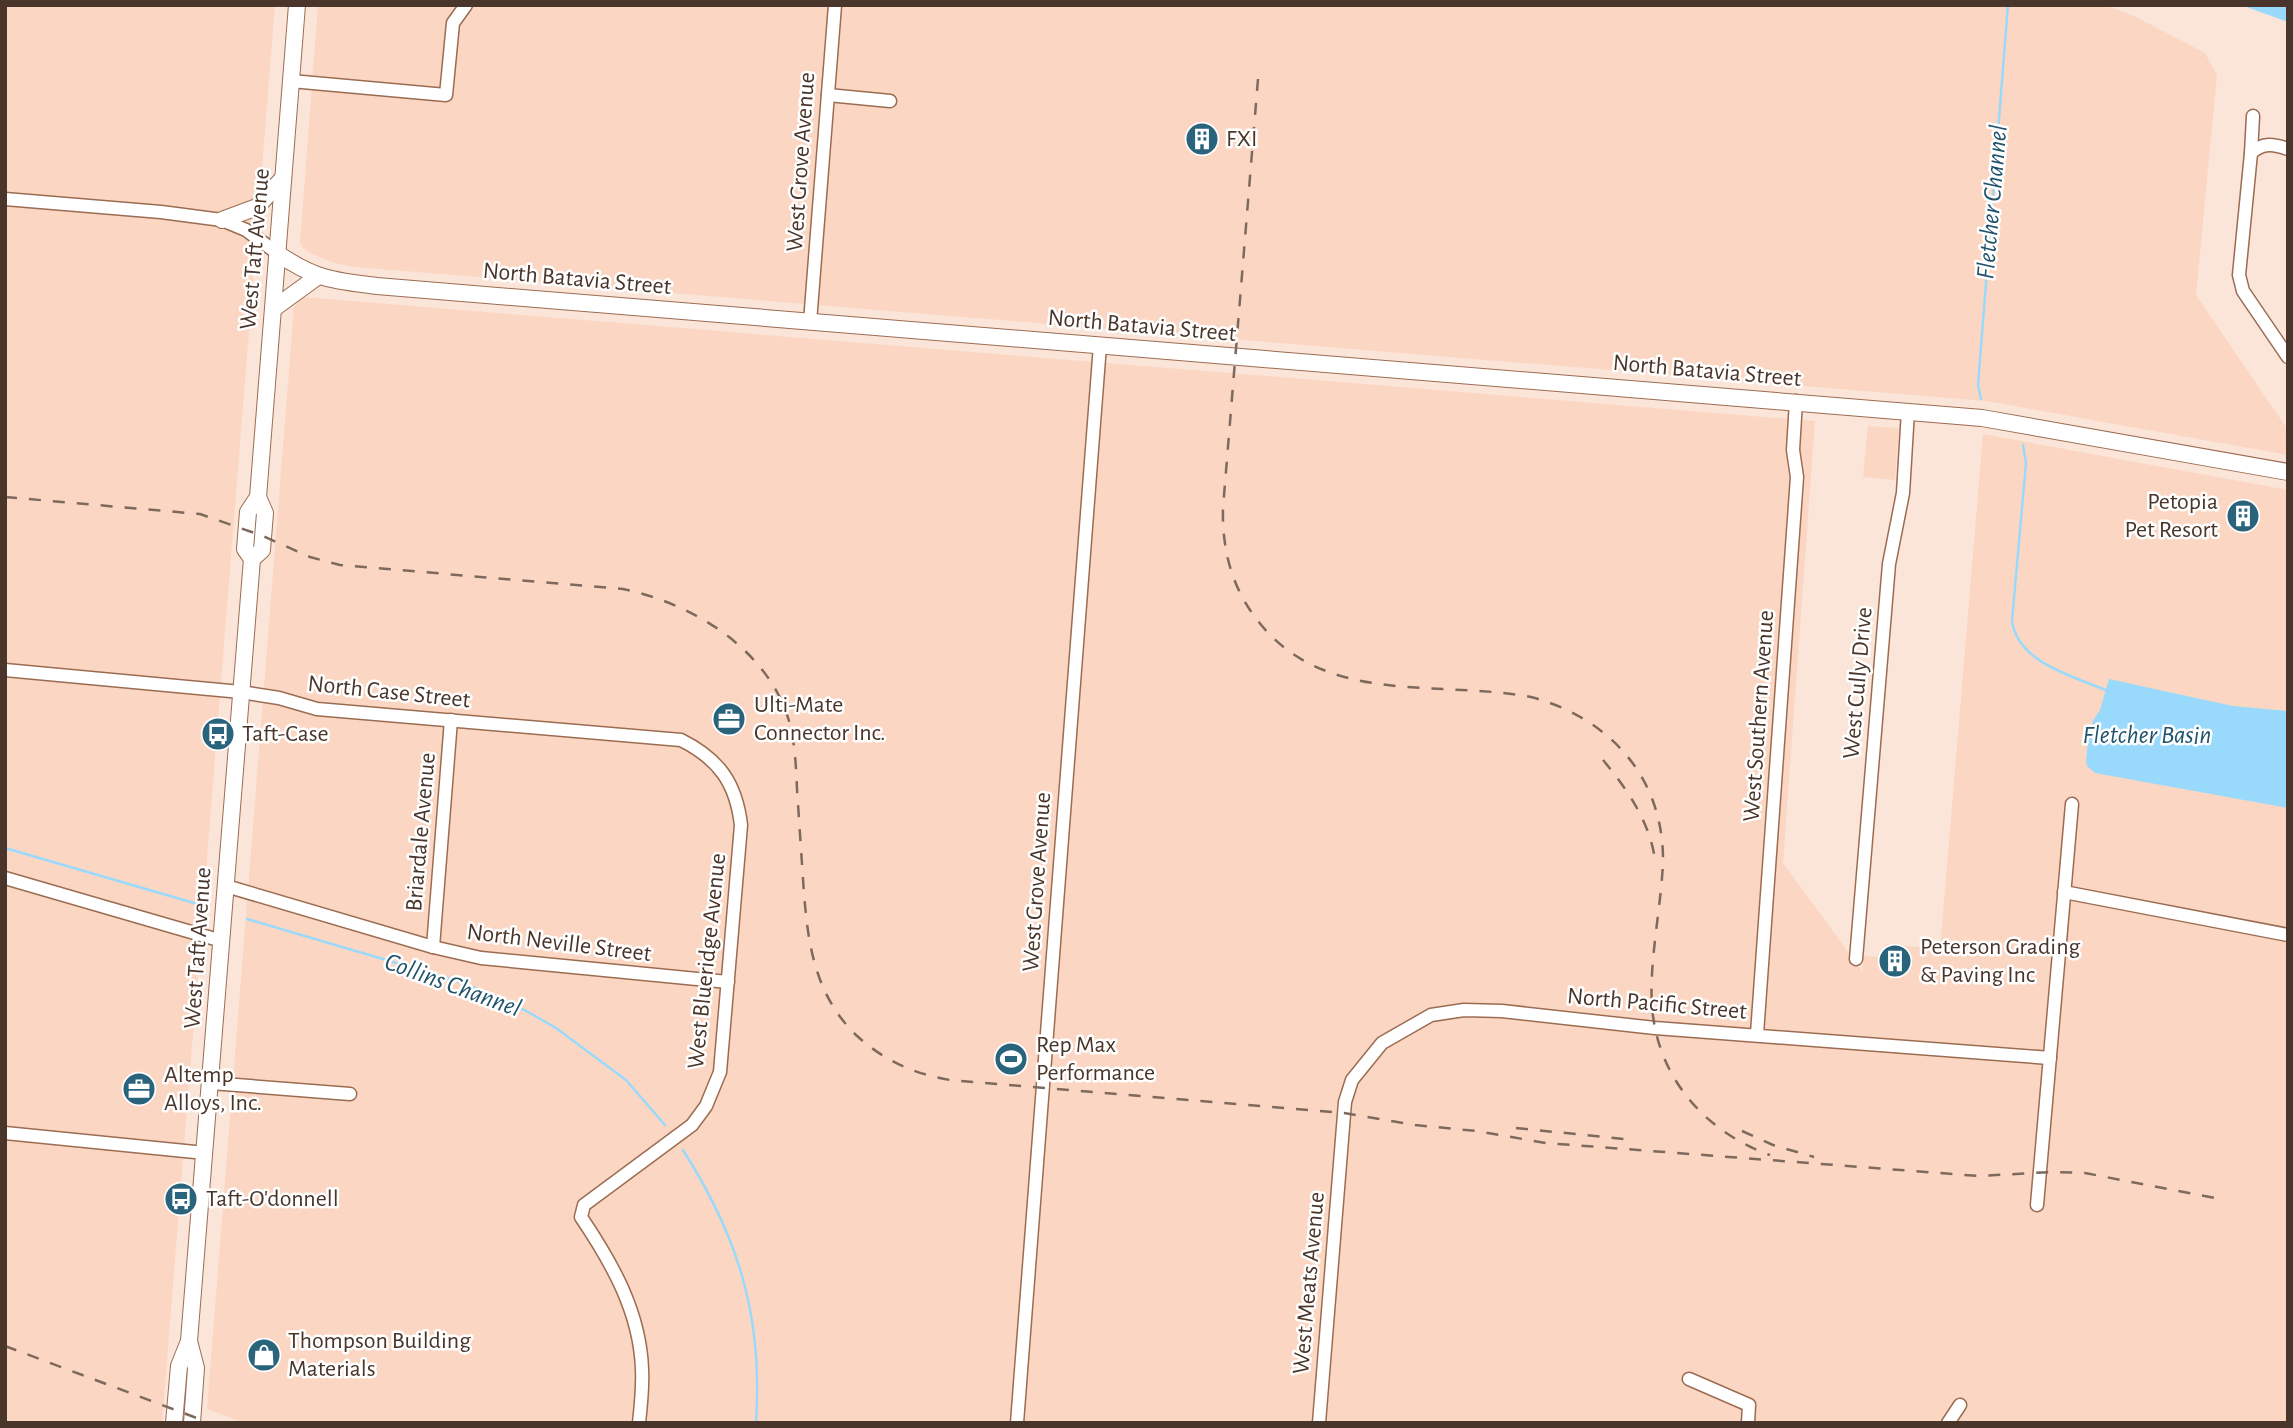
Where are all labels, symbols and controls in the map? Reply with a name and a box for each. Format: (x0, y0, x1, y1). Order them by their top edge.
street label: West Grove Avenue (783, 71, 819, 253)
building icon: FXI (1183, 120, 1221, 158)
water label: Fletcher Channel (1972, 123, 2012, 281)
place label: FXI (1226, 127, 1258, 151)
street label: West Taft Avenue (236, 167, 274, 331)
street label: North Batavia Street (482, 259, 673, 299)
street label: North Batavia Street (1047, 306, 1238, 346)
street label: North Batavia Street (1612, 351, 1803, 391)
place label: Petopia Pet Resort (2124, 490, 2218, 542)
building icon: Petopia Pet Resort (2224, 497, 2262, 535)
street label: West Cully Drive (1839, 606, 1877, 760)
street label: West Southern Avenue (1740, 609, 1778, 823)
street label: North Case Street (307, 672, 472, 713)
place label: Ulti-Mate Connector Inc. (754, 693, 886, 745)
office icon: Ulti-Mate Connector Inc. (710, 700, 748, 738)
bus stop icon: Taft-Case (199, 715, 237, 753)
place label: Taft-Case (242, 722, 329, 746)
water label: Fletcher Basin (2083, 722, 2211, 748)
street label: Briardale Avenue (402, 752, 440, 912)
street label: West Grove Avenue (1019, 791, 1055, 973)
street label: West Blueridge Avenue (684, 852, 730, 1070)
street label: West Taft Avenue (180, 866, 216, 1030)
street label: North Neville Street (465, 920, 653, 966)
place label: Peterson Grading & Paving Inc (1920, 935, 2081, 987)
building icon: Peterson Grading & Paving Inc (1876, 942, 1914, 980)
water label: Collins Channel (381, 948, 525, 1022)
street label: North Pacific Street (1566, 984, 1748, 1024)
place label: Rep Max Performance (1036, 1033, 1155, 1085)
sports icon: Rep Max Performance (992, 1040, 1030, 1078)
place label: Altemp Alloys, Inc. (164, 1063, 262, 1115)
office icon: Altemp Alloys, Inc. (120, 1070, 158, 1108)
bus stop icon: Taft-O'donnell (162, 1180, 200, 1218)
place label: Taft-O'donnell (206, 1187, 339, 1211)
street label: West Meats Avenue (1289, 1191, 1329, 1375)
place label: Thompson Building Materials (288, 1329, 471, 1381)
shop icon: Thompson Building Materials (245, 1336, 283, 1374)

